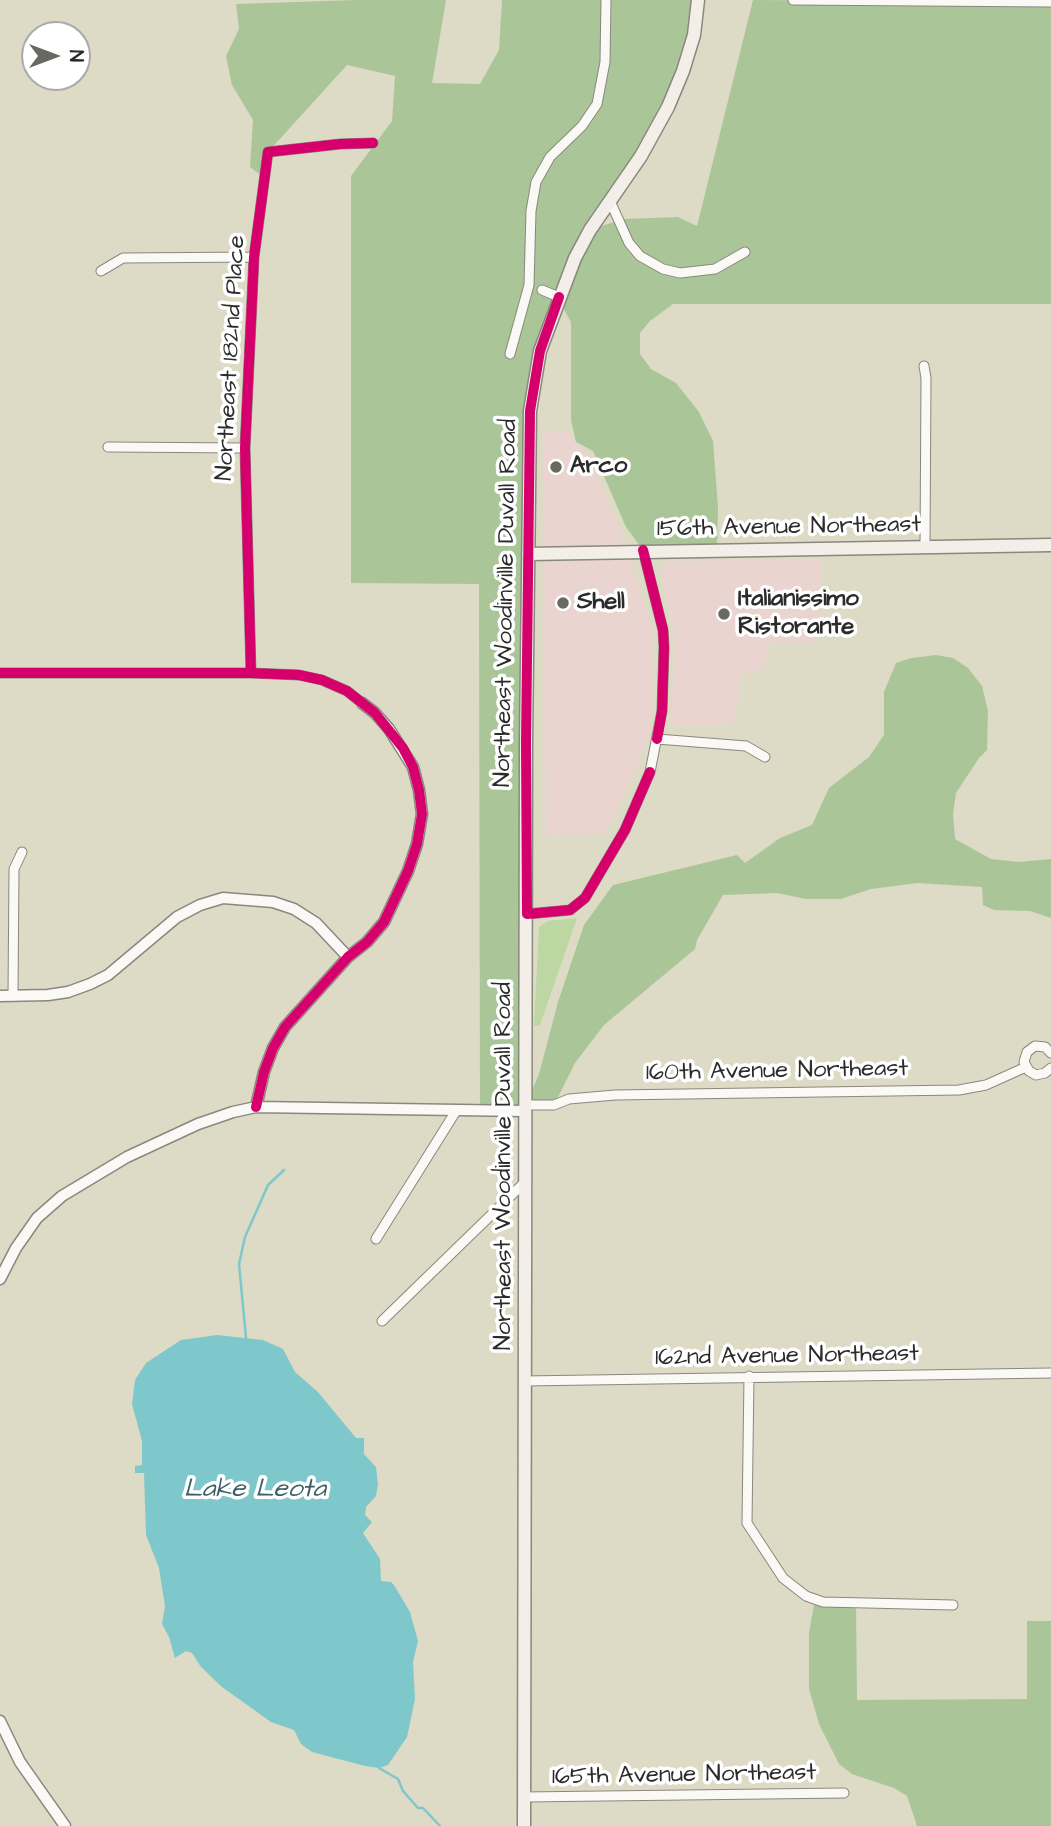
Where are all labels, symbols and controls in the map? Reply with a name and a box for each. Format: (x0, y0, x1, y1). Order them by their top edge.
north arrow (21, 21, 91, 91)
text: N (62, 50, 89, 62)
street label: Northeast 182nd Place (211, 235, 253, 481)
street label: Northeast Woodinville Duvall Road (489, 419, 525, 787)
place label: Arco (570, 453, 627, 481)
marker: Arco (548, 459, 564, 475)
street label: 156th Avenue Northeast (657, 511, 921, 545)
place label: Italianissimo Ristorante (738, 586, 859, 642)
place label: Shell (577, 589, 625, 617)
marker: Shell (555, 595, 571, 611)
marker: Italianissimo Ristorante (716, 606, 732, 622)
street label: Northeast Woodinville Duvall Road (491, 982, 519, 1350)
street label: 160th Avenue Northeast (646, 1055, 908, 1089)
street label: 162nd Avenue Northeast (655, 1340, 919, 1374)
water label: Lake Leota (184, 1475, 326, 1507)
street label: 165th Avenue Northeast (552, 1759, 816, 1793)

